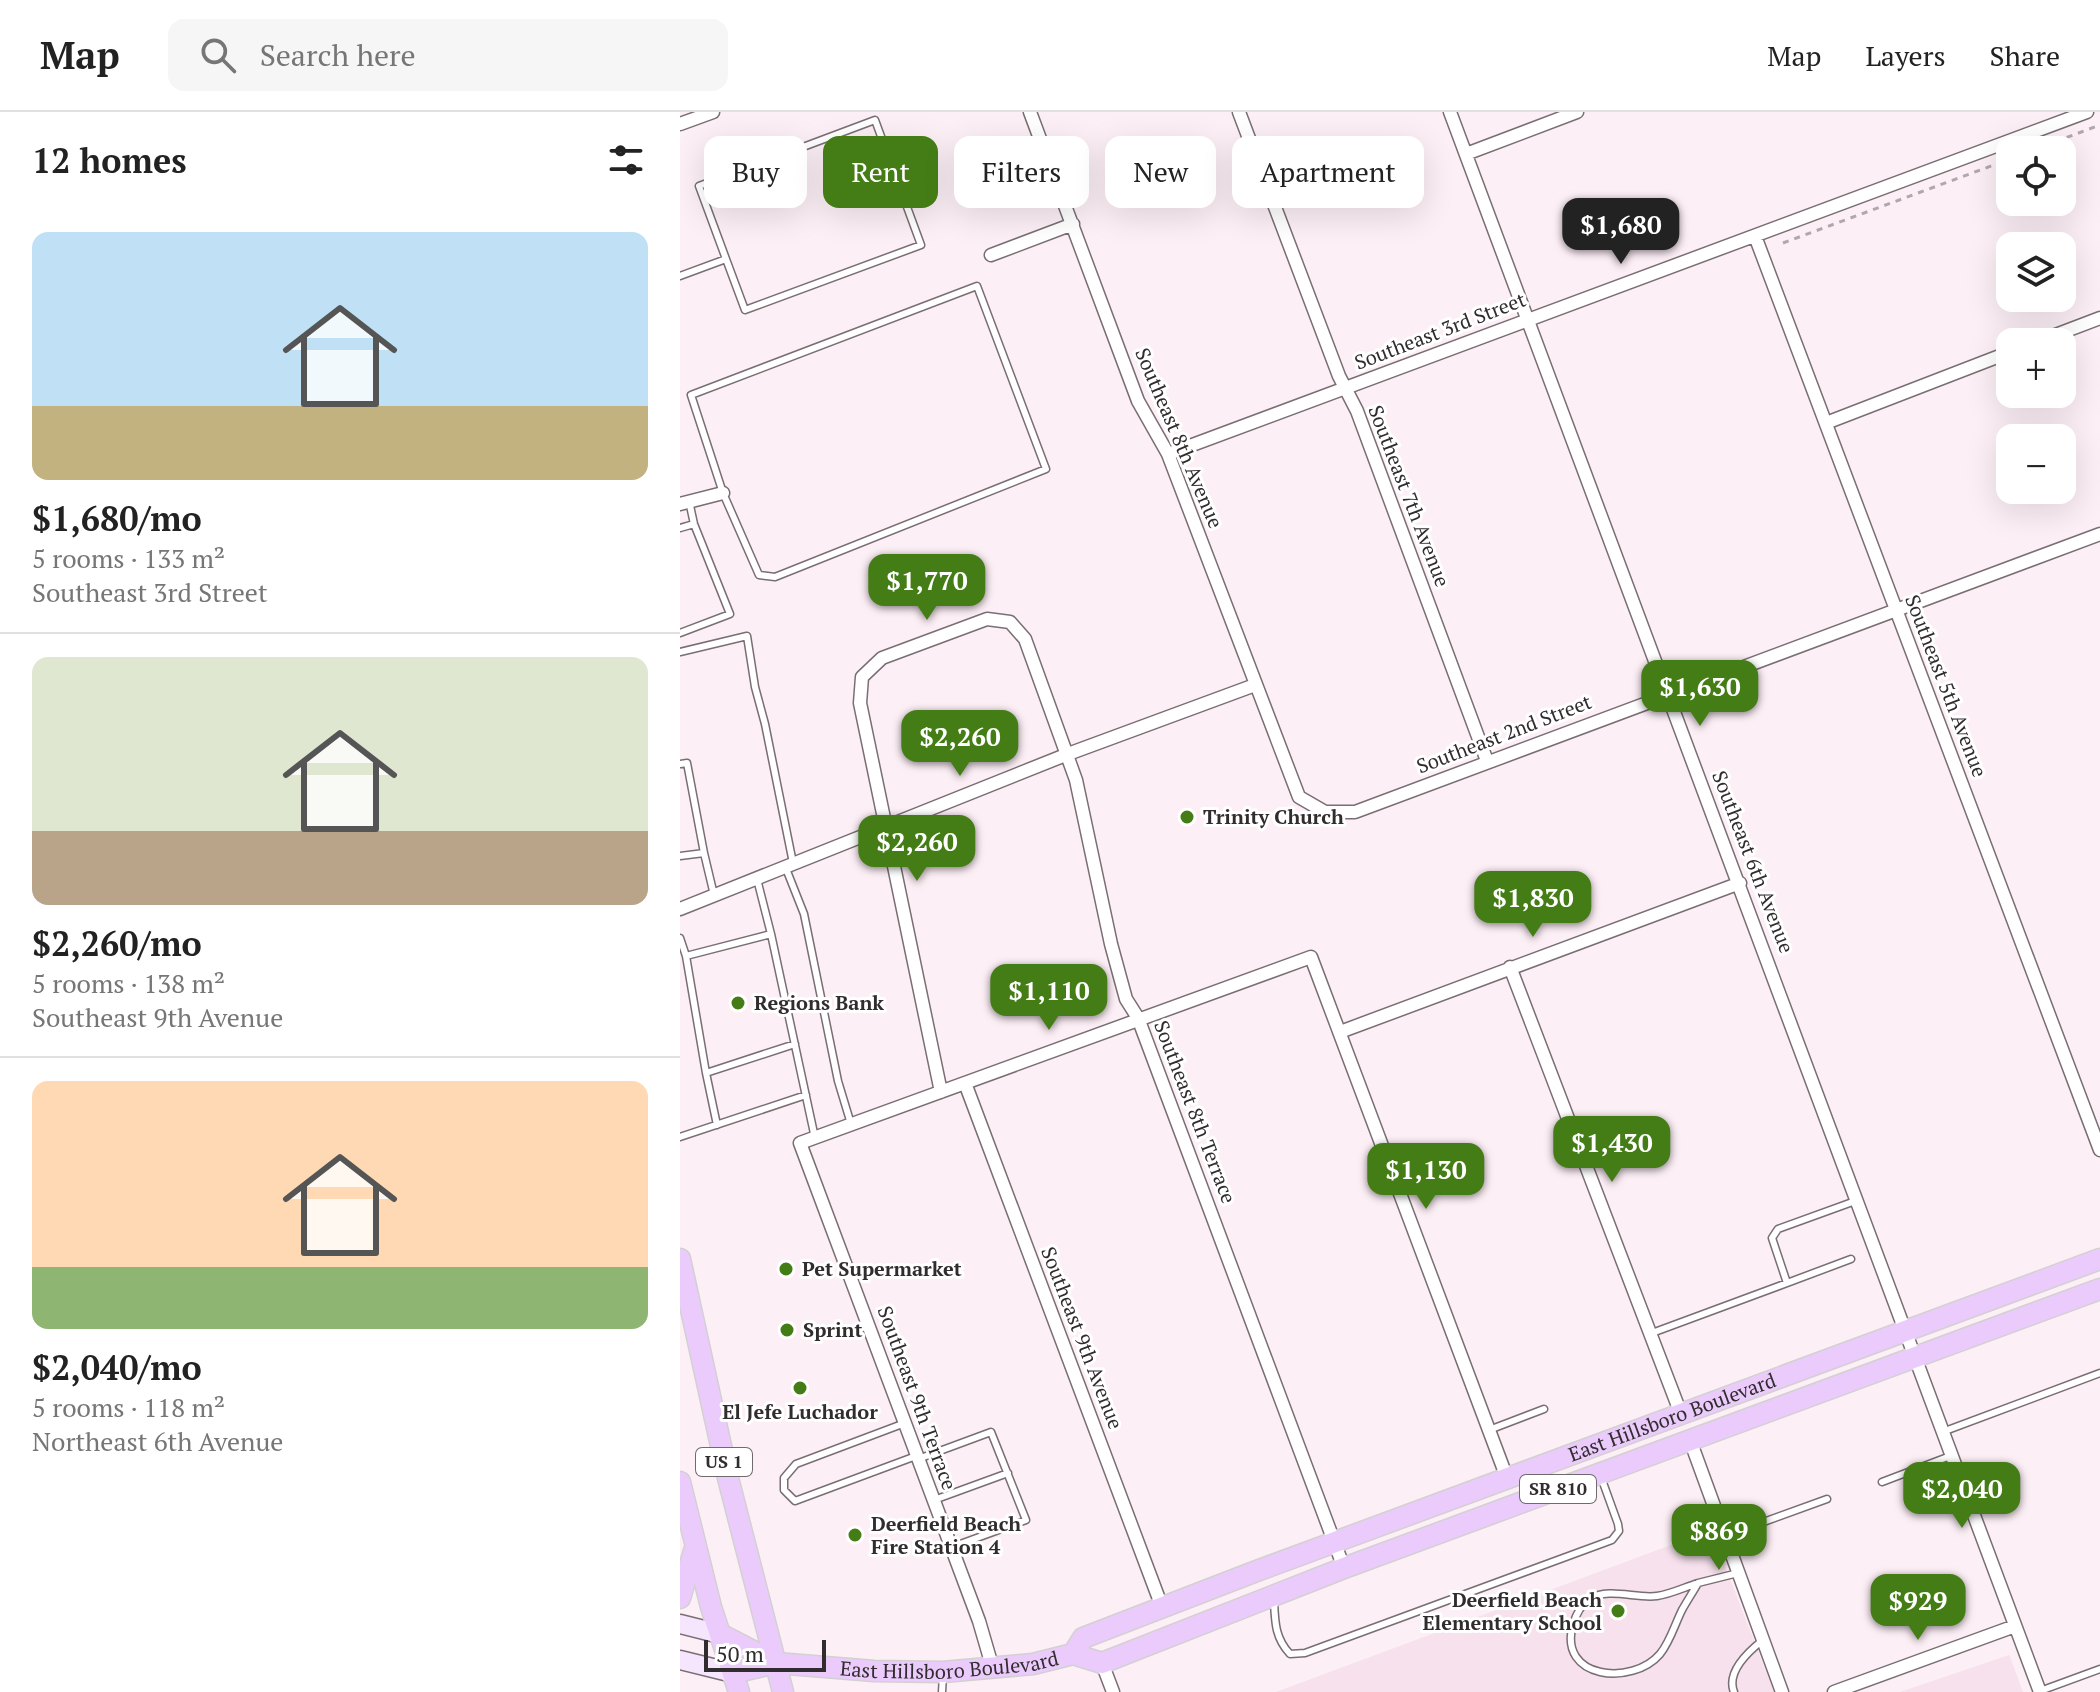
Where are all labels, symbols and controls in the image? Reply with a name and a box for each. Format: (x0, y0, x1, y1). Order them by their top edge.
search box (168, 19, 728, 91)
text: Map (40, 30, 120, 80)
icon: search (196, 33, 240, 77)
text: Search here (260, 35, 416, 75)
text: Map (1767, 37, 1821, 74)
text: Layers (1865, 37, 1946, 74)
text: Share (1990, 37, 2060, 74)
chip: Buy (704, 136, 807, 208)
chip: Rent (823, 136, 938, 208)
chip: Filters (954, 136, 1089, 208)
chip: New (1105, 136, 1216, 208)
chip: Apartment (1232, 136, 1424, 208)
map controls (1996, 136, 2076, 504)
button: locate (1996, 136, 2076, 216)
text: 12 homes (32, 138, 187, 183)
icon: filters (604, 138, 648, 182)
pin: $1,680 (1556, 198, 1686, 266)
text: $1,680 (1580, 207, 1662, 241)
button: layers (1996, 232, 2076, 312)
icon: home (268, 284, 412, 428)
street label: Southeast 3rd Street (1350, 285, 1530, 376)
button: + (1996, 328, 2076, 408)
street label: Southeast 8th Avenue (1129, 344, 1230, 532)
street label: Southeast 7th Avenue (1362, 401, 1457, 590)
button: − (1996, 424, 2076, 504)
text: $1,680/mo (32, 496, 202, 541)
text: 5 rooms · 133 m² (32, 541, 225, 575)
pin: $1,770 (862, 554, 992, 622)
text: $1,770 (886, 563, 968, 597)
text: Southeast 3rd Street (32, 575, 268, 609)
street label: Southeast 5th Avenue (1899, 591, 1994, 781)
pin: $1,630 (1635, 660, 1765, 728)
text: $1,630 (1659, 669, 1741, 703)
street label: Southeast 2nd Street (1412, 688, 1596, 779)
icon: home (268, 709, 412, 853)
pin: $2,260 (895, 710, 1025, 778)
text: $2,260 (919, 719, 1001, 753)
street label: Southeast 6th Avenue (1706, 767, 1801, 957)
place label: Trinity Church (1203, 803, 1344, 830)
marker: Trinity Church (1178, 808, 1196, 826)
pin: $2,260 (852, 815, 982, 883)
text: $2,260 (876, 824, 958, 858)
pin: $1,830 (1468, 871, 1598, 939)
text: $1,830 (1492, 880, 1574, 914)
text: $2,260/mo (32, 921, 202, 966)
pin: $1,110 (984, 964, 1114, 1032)
text: 5 rooms · 138 m² (32, 966, 225, 1000)
text: $1,110 (1008, 973, 1090, 1007)
place label: Regions Bank (754, 989, 884, 1016)
marker: Regions Bank (729, 994, 747, 1012)
text: Southeast 9th Avenue (32, 1000, 283, 1034)
street label: Southeast 8th Terrace (1148, 1016, 1243, 1207)
pin: $1,430 (1547, 1116, 1677, 1184)
text: $1,430 (1571, 1125, 1653, 1159)
icon: home (268, 1133, 412, 1277)
pin: $1,130 (1361, 1143, 1491, 1211)
text: $1,130 (1385, 1152, 1467, 1186)
street label: Southeast 9th Avenue (1035, 1243, 1130, 1433)
place label: Pet Supermarket (802, 1255, 962, 1282)
marker: Pet Supermarket (777, 1260, 795, 1278)
street label: Southeast 9th Terrace (872, 1302, 963, 1494)
place label: Sprint (803, 1316, 862, 1343)
marker: Sprint (778, 1321, 796, 1339)
text: $2,040/mo (32, 1345, 202, 1390)
street label: East Hillsboro Boulevard (1564, 1366, 1779, 1468)
marker: El Jefe Luchador (791, 1379, 809, 1397)
text: 5 rooms · 118 m² (32, 1390, 225, 1424)
place label: El Jefe Luchador (722, 1398, 878, 1425)
text: Northeast 6th Avenue (32, 1424, 283, 1458)
road number: US 1 (696, 1448, 752, 1476)
pin: $2,040 (1897, 1462, 2027, 1530)
text: $2,040 (1921, 1471, 2003, 1505)
road number: SR 810 (1520, 1475, 1596, 1503)
pin: $869 (1672, 1504, 1766, 1572)
place label: Deerfield Beach Fire Station 4 (871, 1510, 1021, 1560)
text: $869 (1690, 1513, 1748, 1547)
marker: Deerfield Beach Fire Station 4 (846, 1526, 864, 1544)
pin: $929 (1871, 1574, 1965, 1642)
text: $929 (1889, 1583, 1947, 1617)
place label: Deerfield Beach Elementary School (1423, 1586, 1602, 1636)
marker: Deerfield Beach Elementary School (1609, 1602, 1627, 1620)
scale bar (704, 1636, 826, 1672)
text: 50 m (716, 1639, 764, 1668)
street label: East Hillsboro Boulevard (839, 1644, 1061, 1685)

